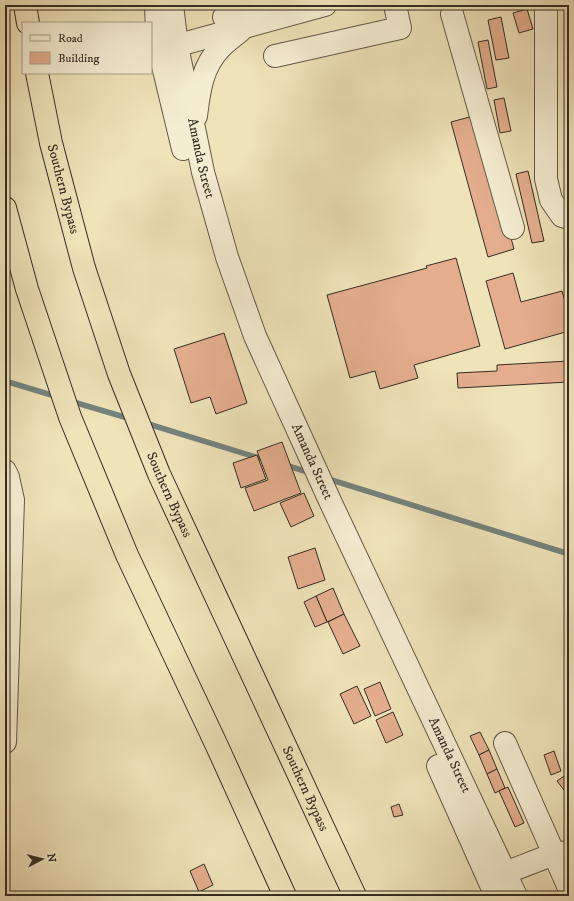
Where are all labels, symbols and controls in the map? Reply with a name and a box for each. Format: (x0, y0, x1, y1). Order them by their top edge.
legend (22, 22, 152, 74)
text: Road (58, 31, 83, 46)
text: Building (58, 51, 99, 66)
street label: Amanda Street (183, 116, 219, 201)
street label: Southern Bypass (43, 142, 84, 236)
street label: Amanda Street (287, 421, 337, 503)
street label: Southern Bypass (142, 449, 196, 541)
street label: Amanda Street (424, 714, 475, 796)
street label: Southern Bypass (278, 743, 333, 834)
north arrow (22, 839, 62, 879)
text: N (43, 853, 58, 863)

